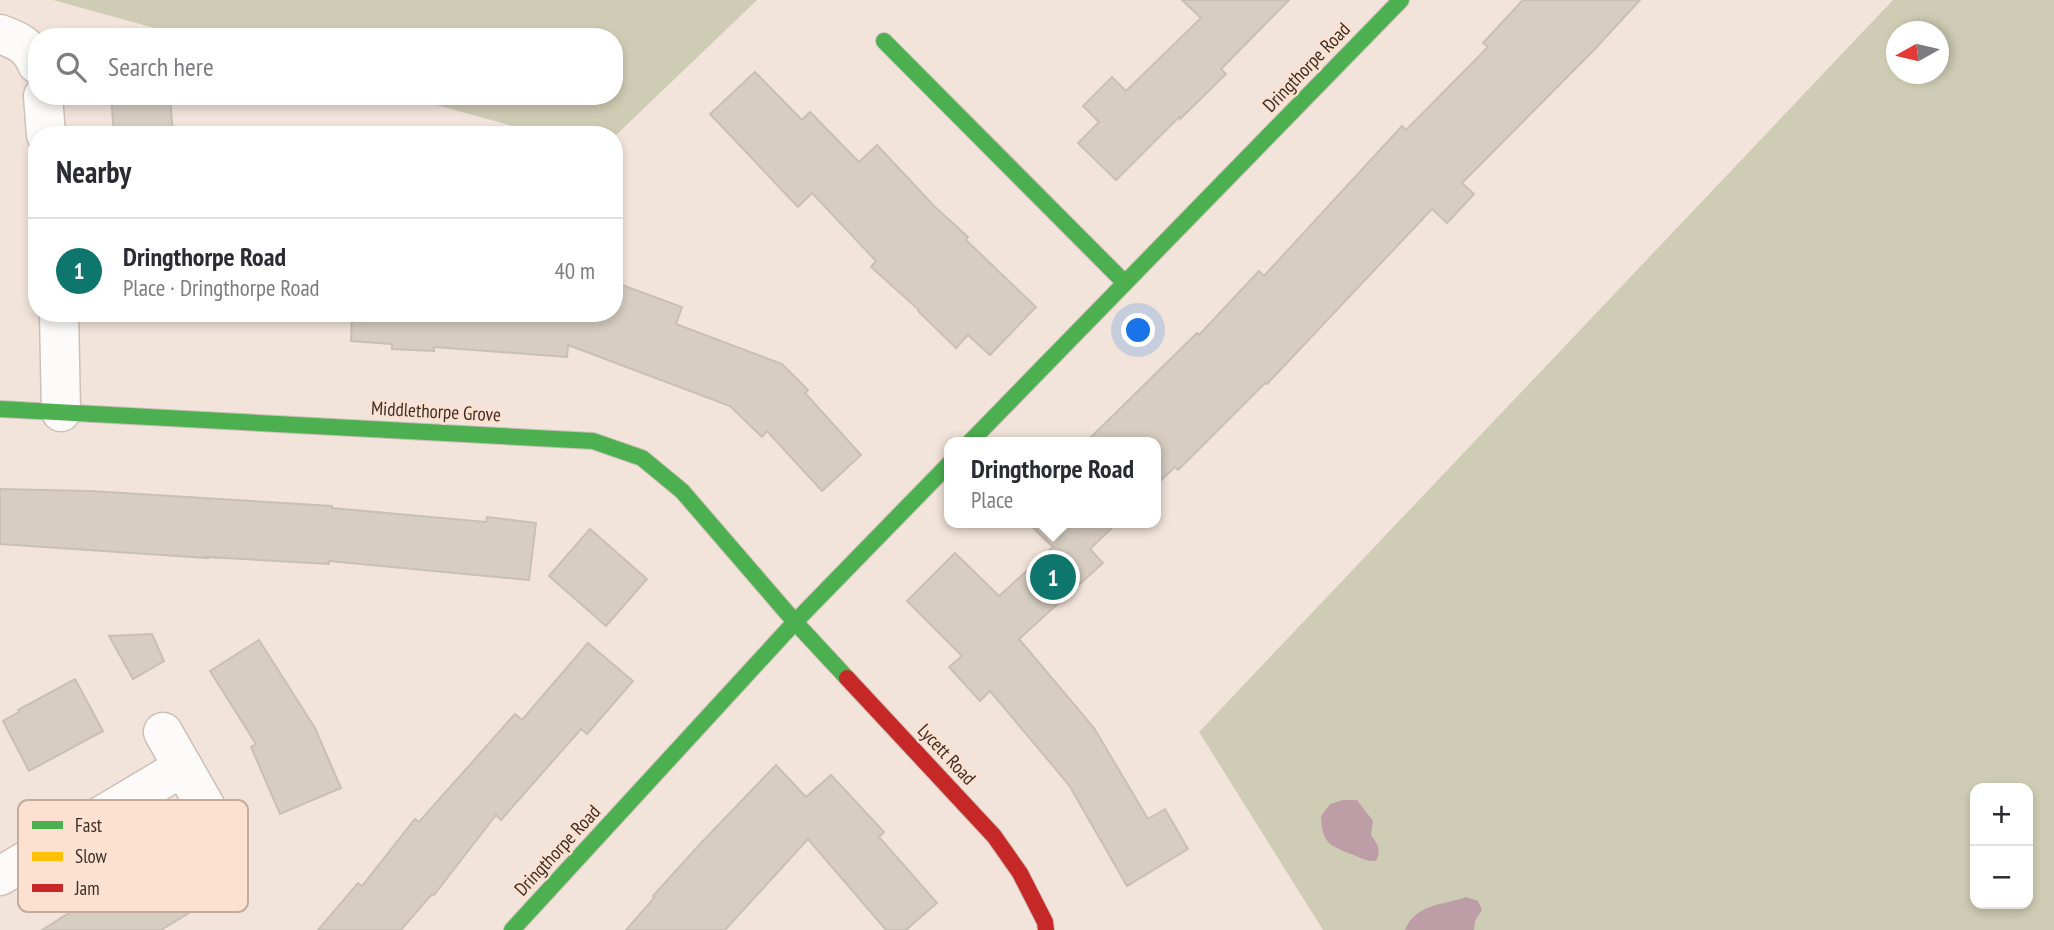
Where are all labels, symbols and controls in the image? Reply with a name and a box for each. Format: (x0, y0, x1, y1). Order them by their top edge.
street label: Dringthorpe Road (1257, 17, 1355, 117)
north arrow (1886, 21, 1949, 84)
search box (28, 28, 623, 105)
icon: search (52, 48, 90, 86)
text: Search here (108, 50, 214, 83)
text: Nearby (56, 152, 131, 191)
text: Dringthorpe Road (123, 240, 286, 273)
text: 1 (74, 256, 85, 285)
text: 40 m (554, 256, 595, 285)
text: Place · Dringthorpe Road (123, 273, 320, 302)
your location (1121, 313, 1155, 347)
street label: Middlethorpe Grove (371, 396, 502, 426)
popup (944, 437, 1161, 528)
text: Dringthorpe Road (971, 452, 1134, 485)
text: Place (971, 485, 1013, 514)
pin: 1 (1030, 551, 1076, 603)
street label: Lycett Road (913, 718, 981, 790)
map controls (1970, 783, 2033, 909)
button: + (1970, 783, 2033, 846)
legend (18, 800, 248, 912)
street label: Dringthorpe Road (509, 800, 605, 900)
text: Fast (75, 813, 103, 837)
text: Slow (75, 844, 108, 868)
button: − (1970, 846, 2033, 909)
text: Jam (74, 876, 100, 900)

